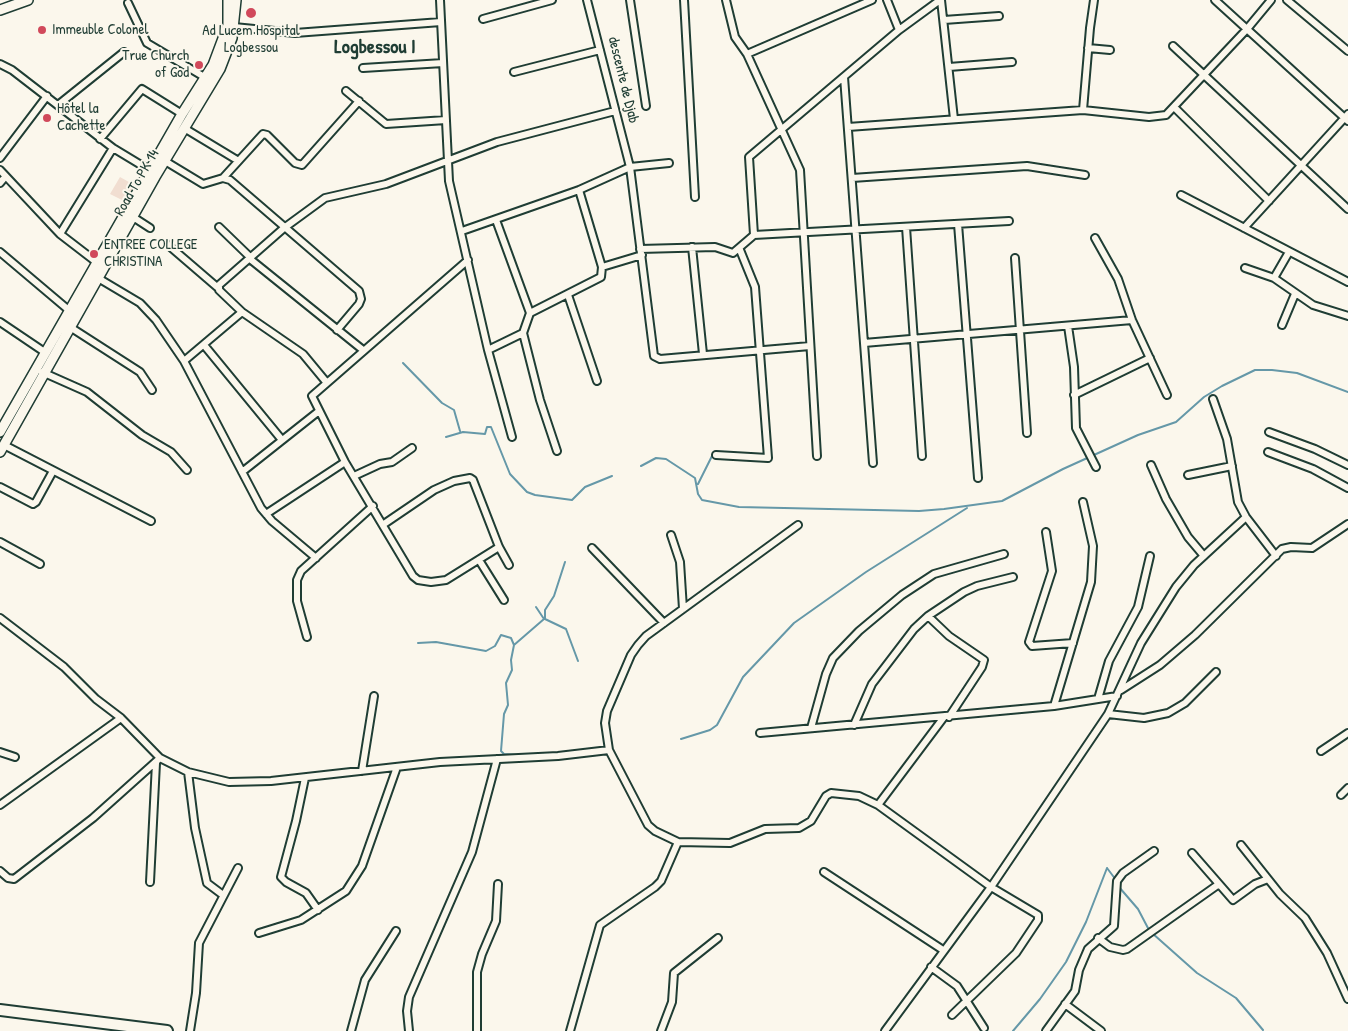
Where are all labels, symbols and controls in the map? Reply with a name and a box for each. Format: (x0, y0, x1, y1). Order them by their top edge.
marker: Ad Lucem Hospital Logbessou (244, 6, 258, 20)
place label: Immeuble Colonel (52, 21, 149, 39)
place label: Ad Lucem Hospital Logbessou (202, 22, 300, 57)
marker: Immeuble Colonel (36, 24, 48, 36)
street label: descente de Djab (604, 35, 642, 125)
district label: Logbessou I (334, 36, 416, 60)
place label: True Church of God (122, 47, 189, 82)
marker: True Church of God (193, 59, 205, 71)
place label: Hôtel la Cachette (57, 100, 105, 135)
marker: Hôtel la Cachette (41, 112, 53, 124)
street label: Road To PK 14 (111, 146, 163, 220)
place label: ENTREE COLLEGE CHRISTINA (104, 236, 197, 271)
marker: ENTREE COLLEGE CHRISTINA (88, 248, 100, 260)

